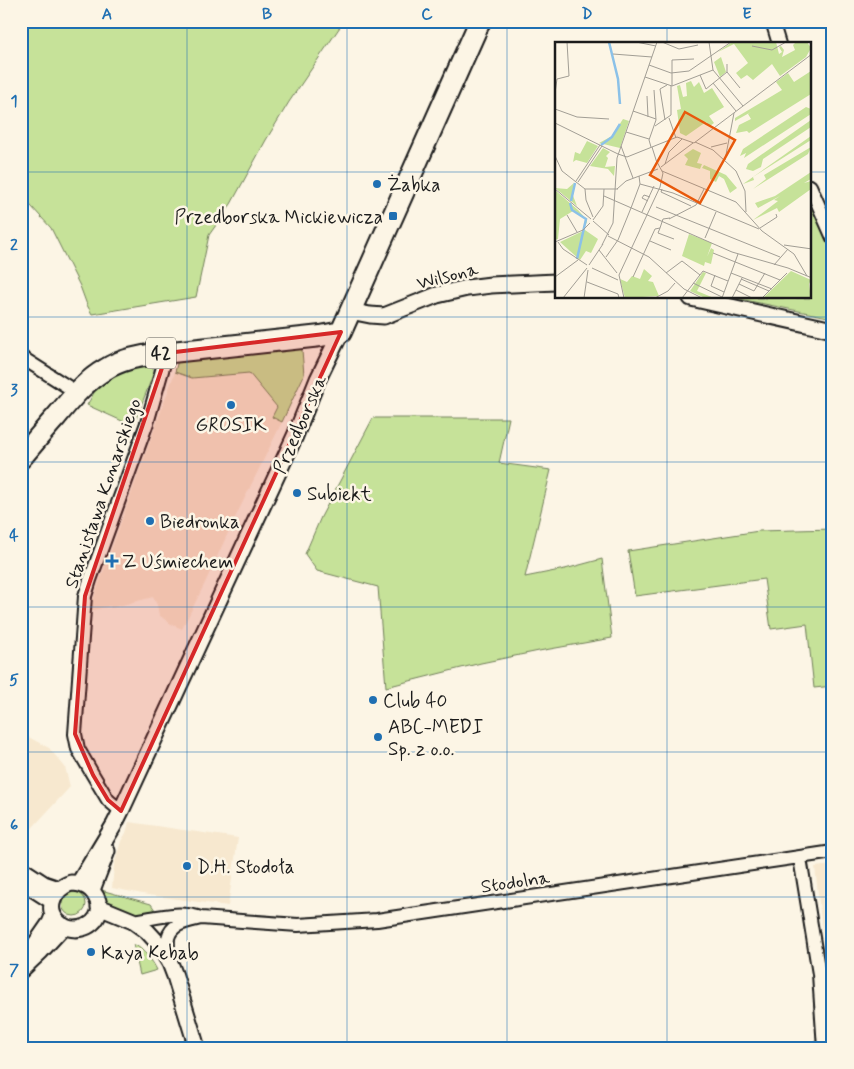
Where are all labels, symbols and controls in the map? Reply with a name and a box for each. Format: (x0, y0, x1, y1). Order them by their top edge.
text: A (102, 4, 112, 25)
text: B (262, 4, 272, 25)
text: C (421, 4, 433, 25)
text: D (581, 4, 593, 25)
text: E (742, 4, 752, 25)
inset map (555, 42, 812, 299)
text: 1 (10, 91, 18, 112)
place label: Żabka (387, 173, 440, 198)
marker: Żabka (371, 178, 383, 190)
place label: Przedborska Mickiewicza (174, 205, 383, 230)
marker: Przedborska Mickiewicza (387, 210, 399, 222)
text: 2 (10, 235, 18, 256)
street label: Wilsona (414, 257, 481, 296)
road number: 42 (146, 338, 176, 368)
street label: Przedborska (268, 371, 333, 478)
text: 3 (10, 380, 18, 401)
street label: Stanisława Konarskiego (59, 395, 149, 592)
marker: GROSIK (225, 399, 237, 411)
place label: GROSIK (195, 413, 267, 438)
place label: Subiekt (307, 482, 372, 507)
marker: Subiekt (291, 487, 303, 499)
place label: Biedronka (160, 510, 240, 535)
marker: Biedronka (144, 515, 156, 527)
text: 4 (9, 525, 19, 546)
place label: Z Uśmiechem (122, 550, 233, 575)
marker: Z Uśmiechem (106, 555, 118, 567)
text: 5 (9, 670, 19, 691)
place label: Club 40 (383, 689, 447, 714)
marker: Club 40 (367, 694, 379, 706)
place label: ABC-MEDI Sp. z o.o. (388, 715, 483, 762)
marker: ABC-MEDI Sp. z o.o. (372, 731, 384, 743)
text: 6 (10, 815, 18, 836)
place label: D.H. Stodoła (197, 855, 295, 880)
marker: D.H. Stodoła (181, 860, 193, 872)
street label: Stodolna (479, 865, 552, 900)
place label: Kaya Kebab (101, 941, 199, 966)
marker: Kaya Kebab (85, 946, 97, 958)
text: 7 (9, 960, 19, 981)

